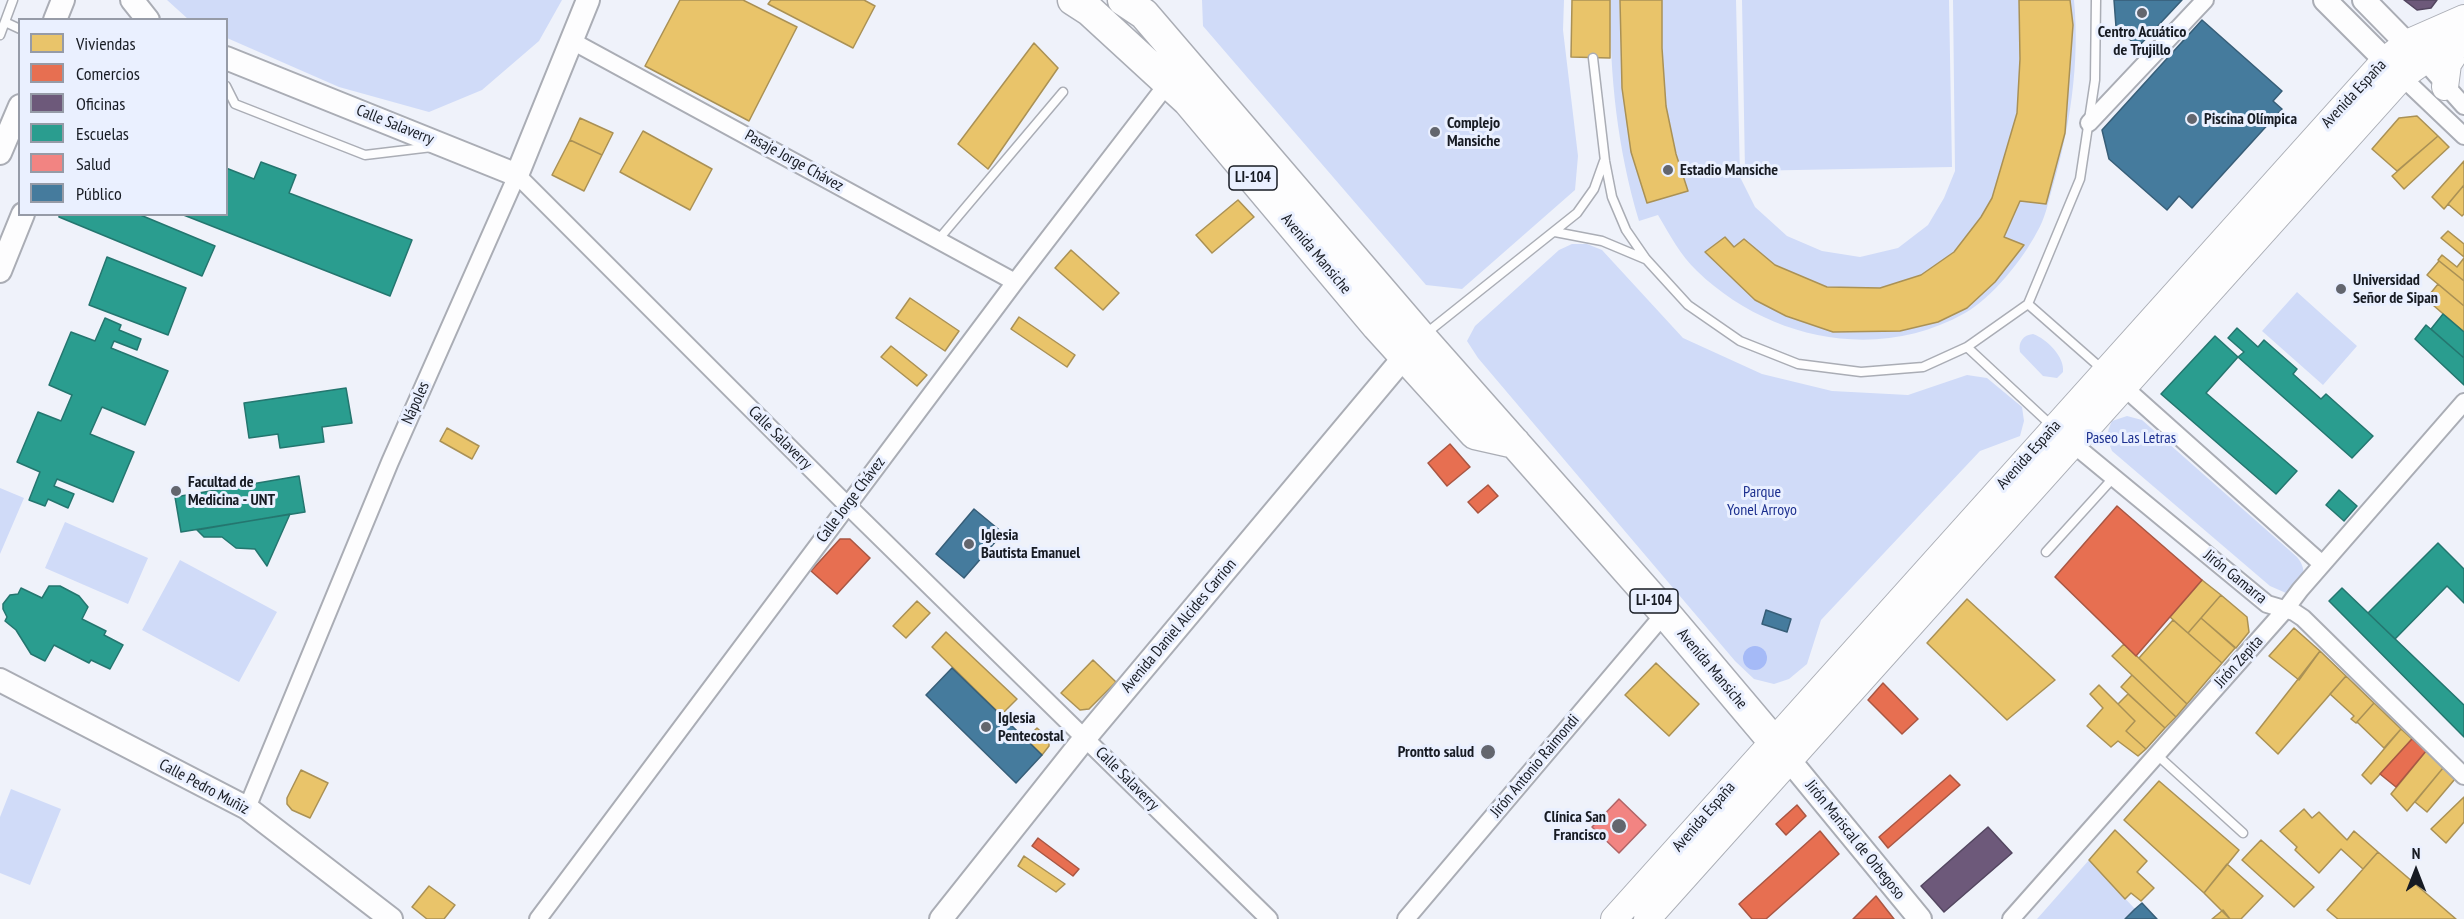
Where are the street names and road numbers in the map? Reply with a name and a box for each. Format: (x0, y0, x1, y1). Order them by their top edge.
street label: Avenida España (2318, 56, 2390, 132)
street label: Calle Salaverry (353, 101, 437, 149)
street label: Pasaje Jorge Chávez (741, 126, 847, 196)
road number: LI-104 (1229, 166, 1277, 190)
street label: Avenida Mansiche (1277, 210, 1355, 298)
street label: Nápoles (398, 379, 434, 427)
street label: Calle Salaverry (744, 402, 816, 474)
street label: Avenida España (1993, 417, 2065, 493)
street label: Calle Jorge Chávez (813, 453, 889, 547)
street label: Jirón Gamarra (2200, 546, 2270, 608)
street label: Avenida Daniel Alcides Carrion (1117, 555, 1241, 697)
road number: LI-104 (1630, 589, 1678, 613)
street label: Avenida Mansiche (1673, 625, 1751, 713)
street label: Jirón Zepita (2211, 632, 2267, 692)
street label: Jirón Antonio Raimondi (1487, 711, 1583, 821)
street label: Calle Salaverry (1091, 743, 1163, 815)
street label: Calle Pedro Muñiz (156, 755, 252, 819)
street label: Jirón Mariscal de Orbegoso (1801, 777, 1909, 903)
street label: Avenida España (1668, 778, 1740, 856)

